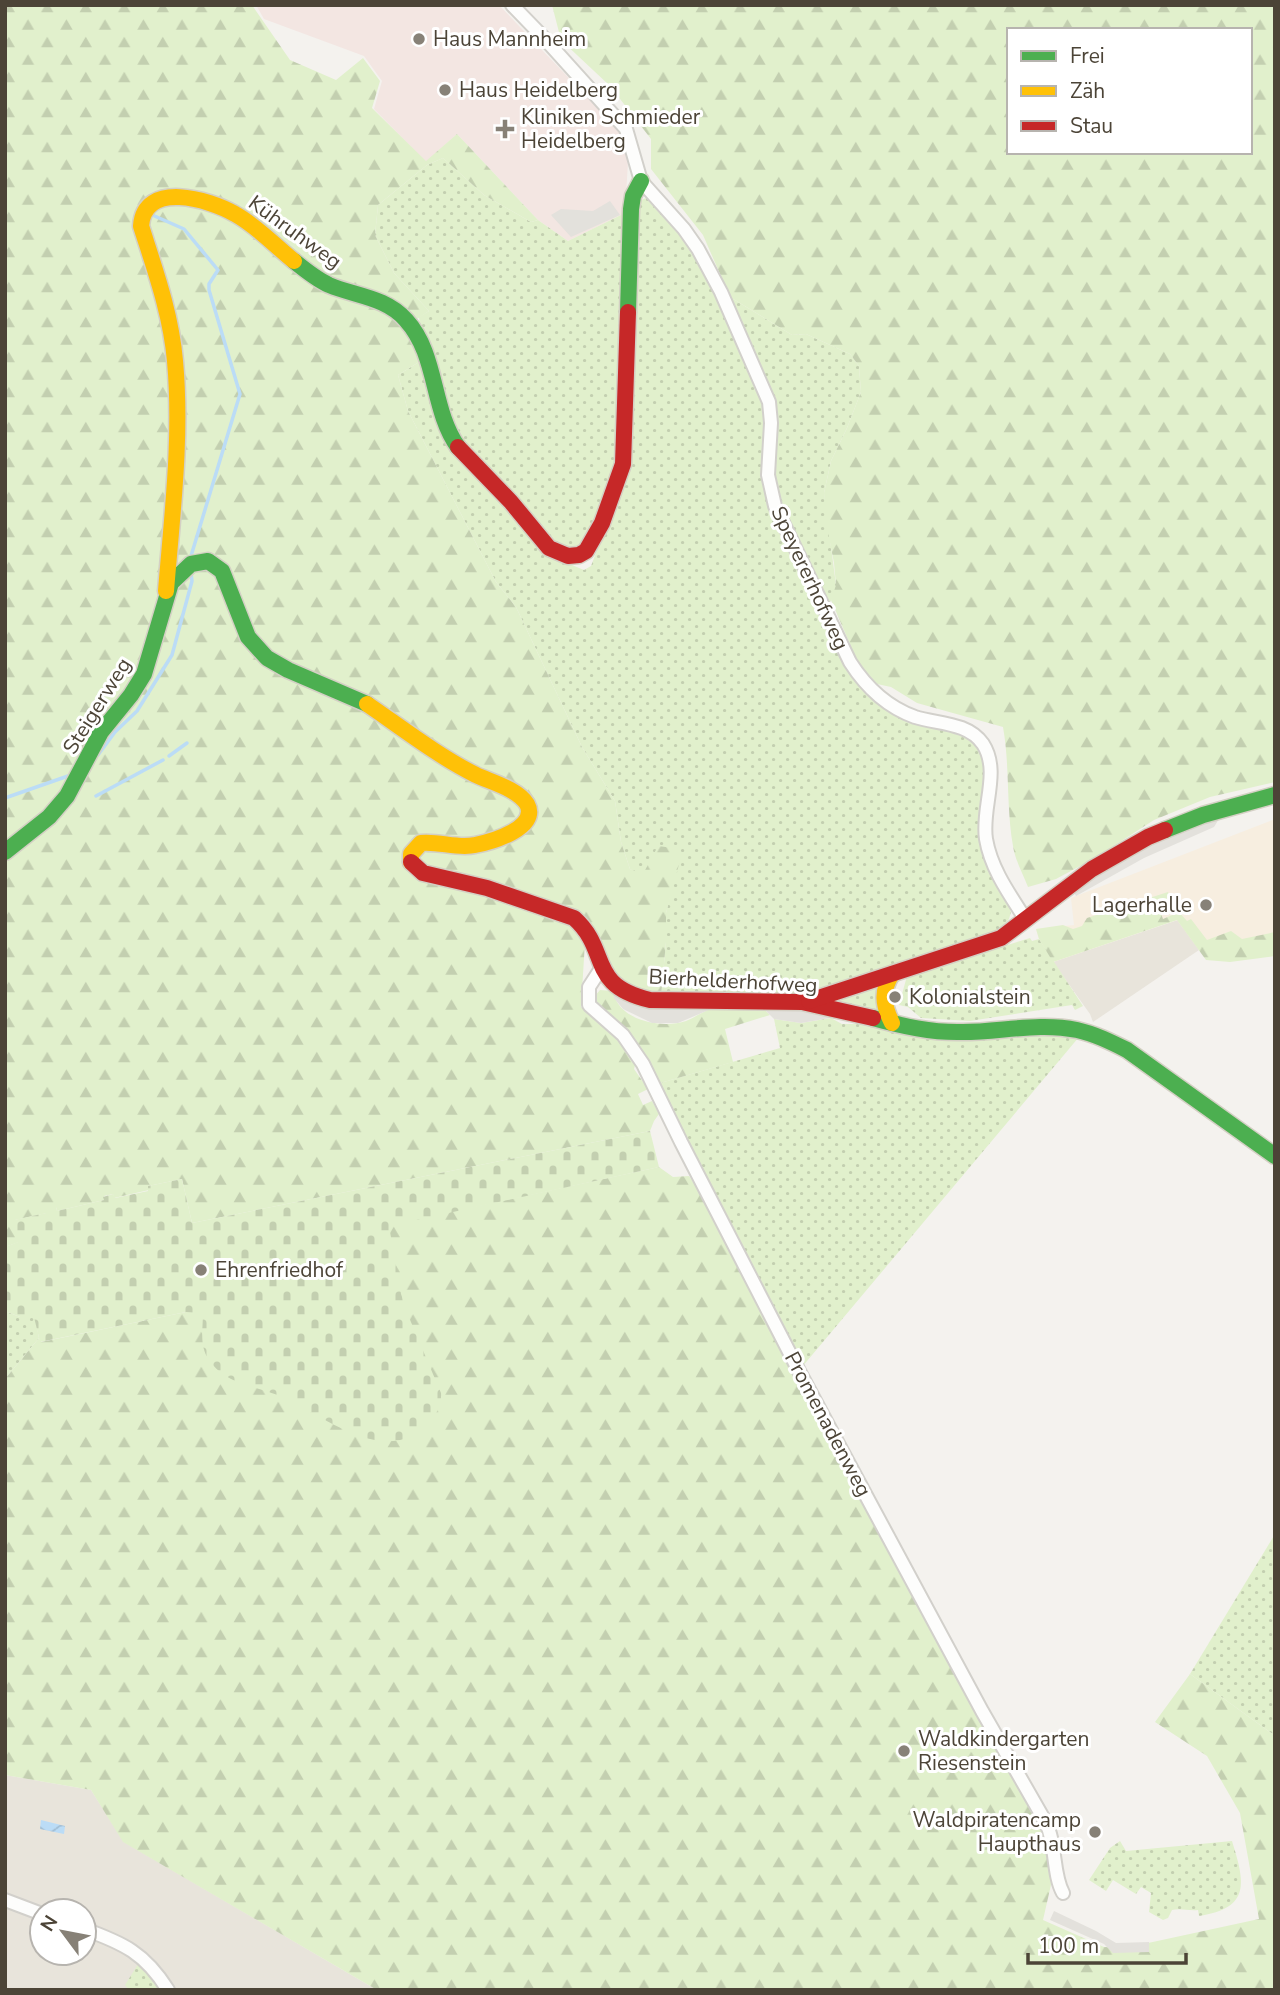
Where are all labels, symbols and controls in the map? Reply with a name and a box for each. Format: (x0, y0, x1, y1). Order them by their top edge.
place label: Haus Mannheim (433, 25, 586, 53)
legend (1007, 28, 1252, 154)
marker: Haus Mannheim (411, 31, 427, 47)
text: Frei (1070, 42, 1105, 70)
place label: Haus Heidelberg (459, 76, 618, 104)
text: Zäh (1070, 77, 1105, 105)
marker: Haus Heidelberg (437, 82, 453, 98)
place label: Kliniken Schmieder Heidelberg (521, 103, 701, 155)
text: Stau (1070, 112, 1113, 140)
marker: Kliniken Schmieder Heidelberg (495, 119, 515, 139)
street label: Kühruhweg (243, 189, 347, 275)
street label: Speyererhofweg (764, 502, 856, 654)
street label: Steigerweg (56, 652, 138, 760)
place label: Lagerhalle (1092, 891, 1192, 919)
marker: Lagerhalle (1198, 897, 1214, 913)
street label: Bierhelderhofweg (648, 963, 818, 999)
place label: Kolonialstein (909, 983, 1031, 1011)
marker: Kolonialstein (887, 989, 903, 1005)
place label: Ehrenfriedhof (215, 1256, 344, 1284)
marker: Ehrenfriedhof (193, 1262, 209, 1278)
street label: Promenadenweg (778, 1347, 878, 1501)
place label: Waldkindergarten Riesenstein (918, 1725, 1089, 1777)
marker: Waldkindergarten Riesenstein (896, 1743, 912, 1759)
place label: Waldpiratencamp Haupthaus (913, 1806, 1081, 1858)
marker: Waldpiratencamp Haupthaus (1087, 1824, 1103, 1840)
north arrow (28, 1897, 98, 1967)
text: N (35, 1911, 64, 1936)
scale bar (1028, 1922, 1186, 1966)
text: 100 m (1038, 1932, 1099, 1960)

